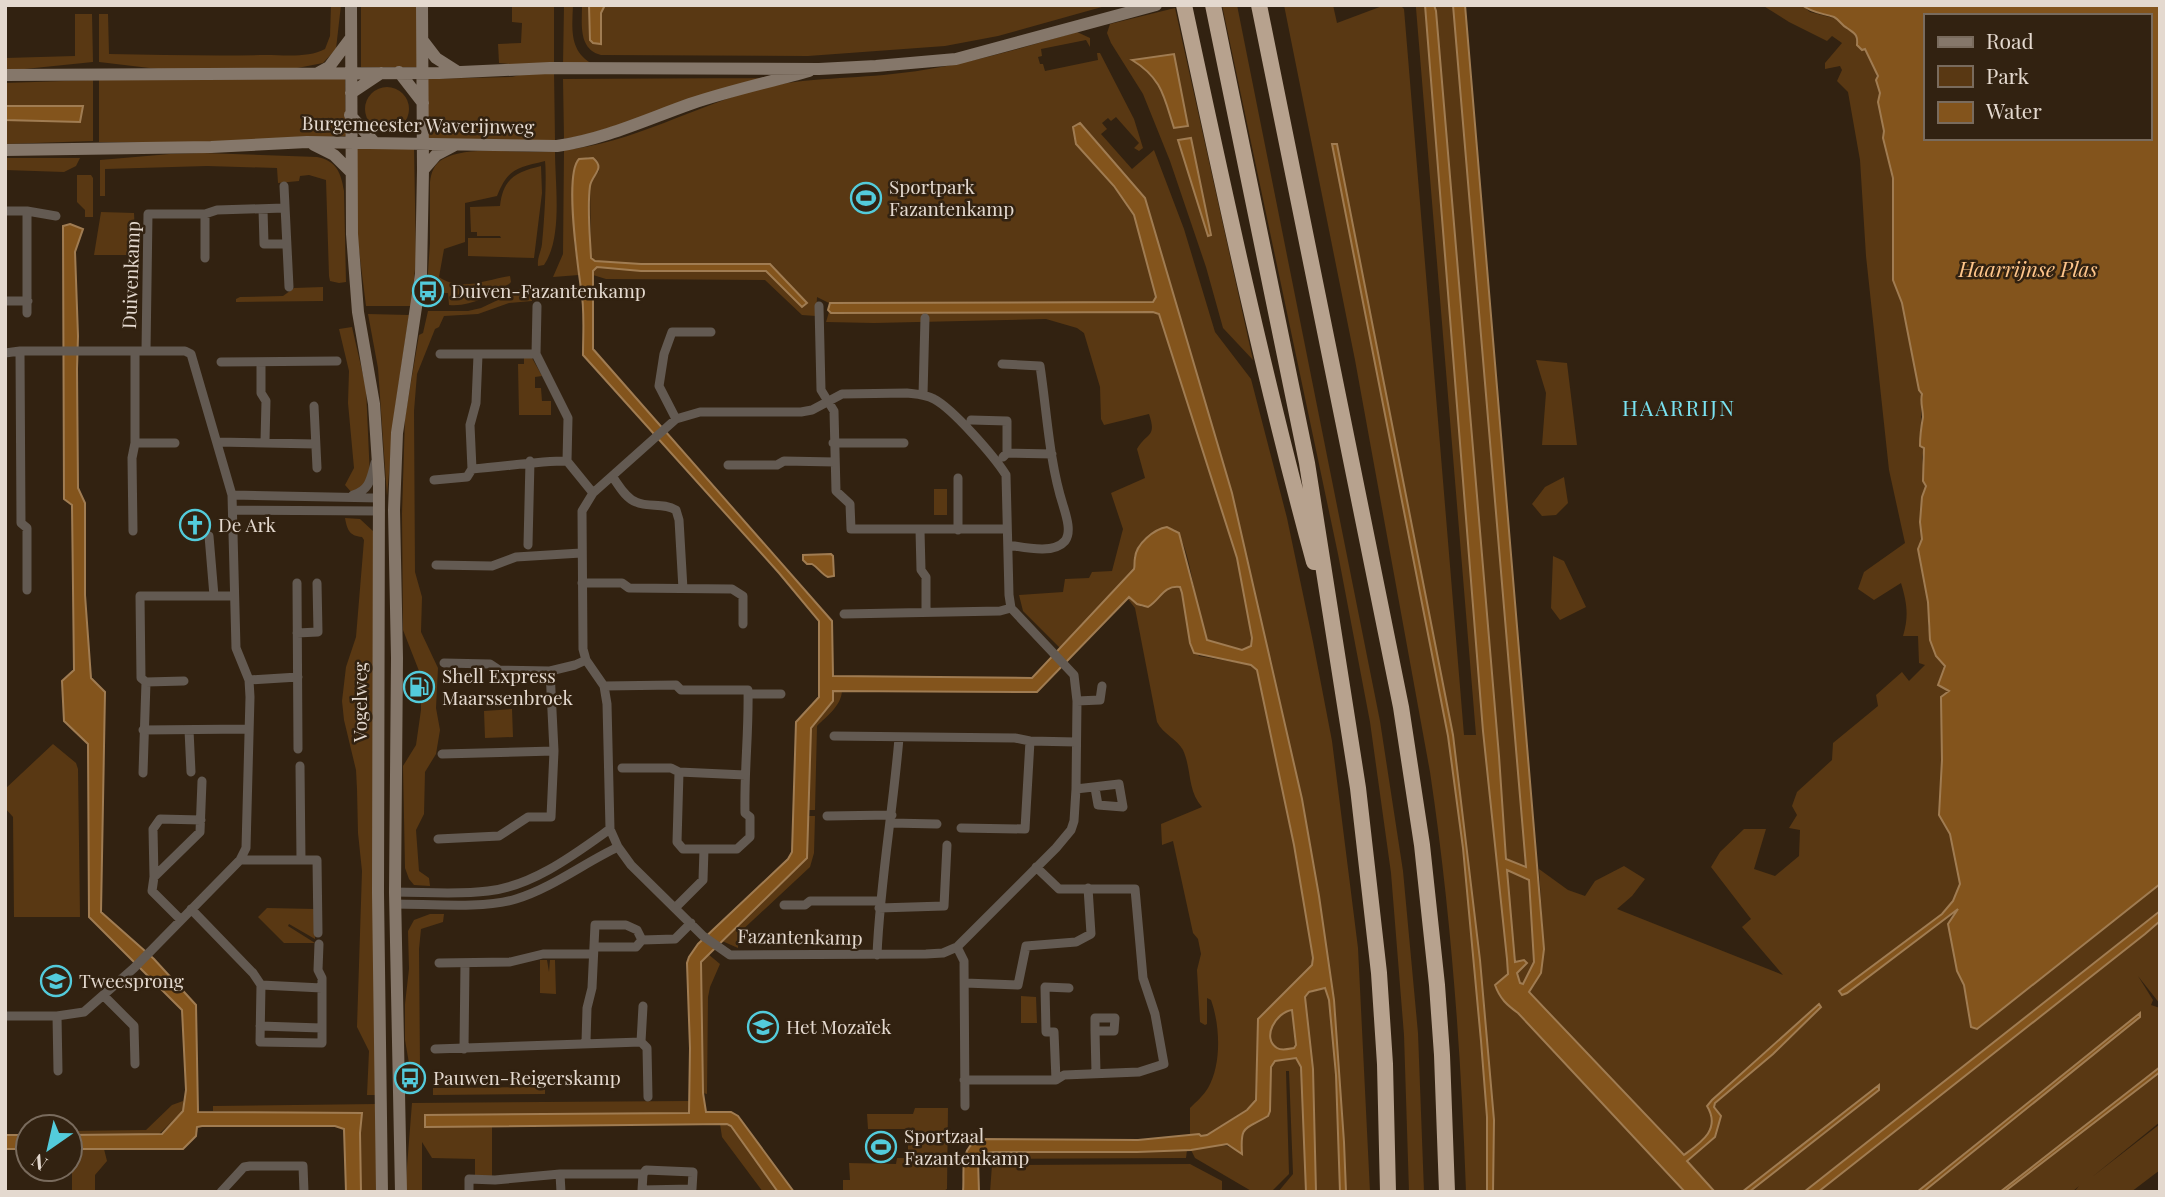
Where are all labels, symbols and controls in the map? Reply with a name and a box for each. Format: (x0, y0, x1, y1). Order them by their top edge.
legend (1924, 14, 2151, 140)
text: Road (1986, 26, 2034, 54)
text: Park (1986, 61, 2030, 89)
text: Water (1985, 96, 2042, 124)
street label: Burgemeester Waverijnweg (302, 109, 535, 139)
place label: Sportpark Fazantenkamp (889, 173, 1014, 221)
sports icon: Sportpark Fazantenkamp (849, 181, 883, 215)
street label: Duivenkamp (115, 221, 145, 329)
water label: Haarrijnse Plas (1958, 254, 2097, 282)
bus stop icon: Duiven-Fazantenkamp (411, 274, 445, 308)
place label: Duiven-Fazantenkamp (451, 277, 646, 303)
district label: HAARRIJN (1622, 393, 1736, 421)
church icon: De Ark (178, 508, 212, 542)
place label: De Ark (218, 511, 276, 537)
street label: Vogelweg (346, 662, 372, 743)
place label: Shell Express Maarssenbroek (442, 662, 574, 710)
fuel station icon: Shell Express Maarssenbroek (402, 670, 436, 704)
street label: Fazantenkamp (737, 922, 863, 950)
school or university icon: Tweesprong (39, 964, 73, 998)
place label: Tweesprong (79, 967, 184, 993)
school or university icon: Het Mozaïek (746, 1010, 780, 1044)
place label: Het Mozaïek (786, 1013, 892, 1039)
bus stop icon: Pauwen-Reigerskamp (393, 1061, 427, 1095)
place label: Pauwen-Reigerskamp (433, 1064, 621, 1090)
north arrow (14, 1113, 84, 1183)
place label: Sportzaal Fazantenkamp (904, 1122, 1029, 1170)
sports icon: Sportzaal Fazantenkamp (864, 1130, 898, 1164)
text: N (26, 1148, 52, 1178)

